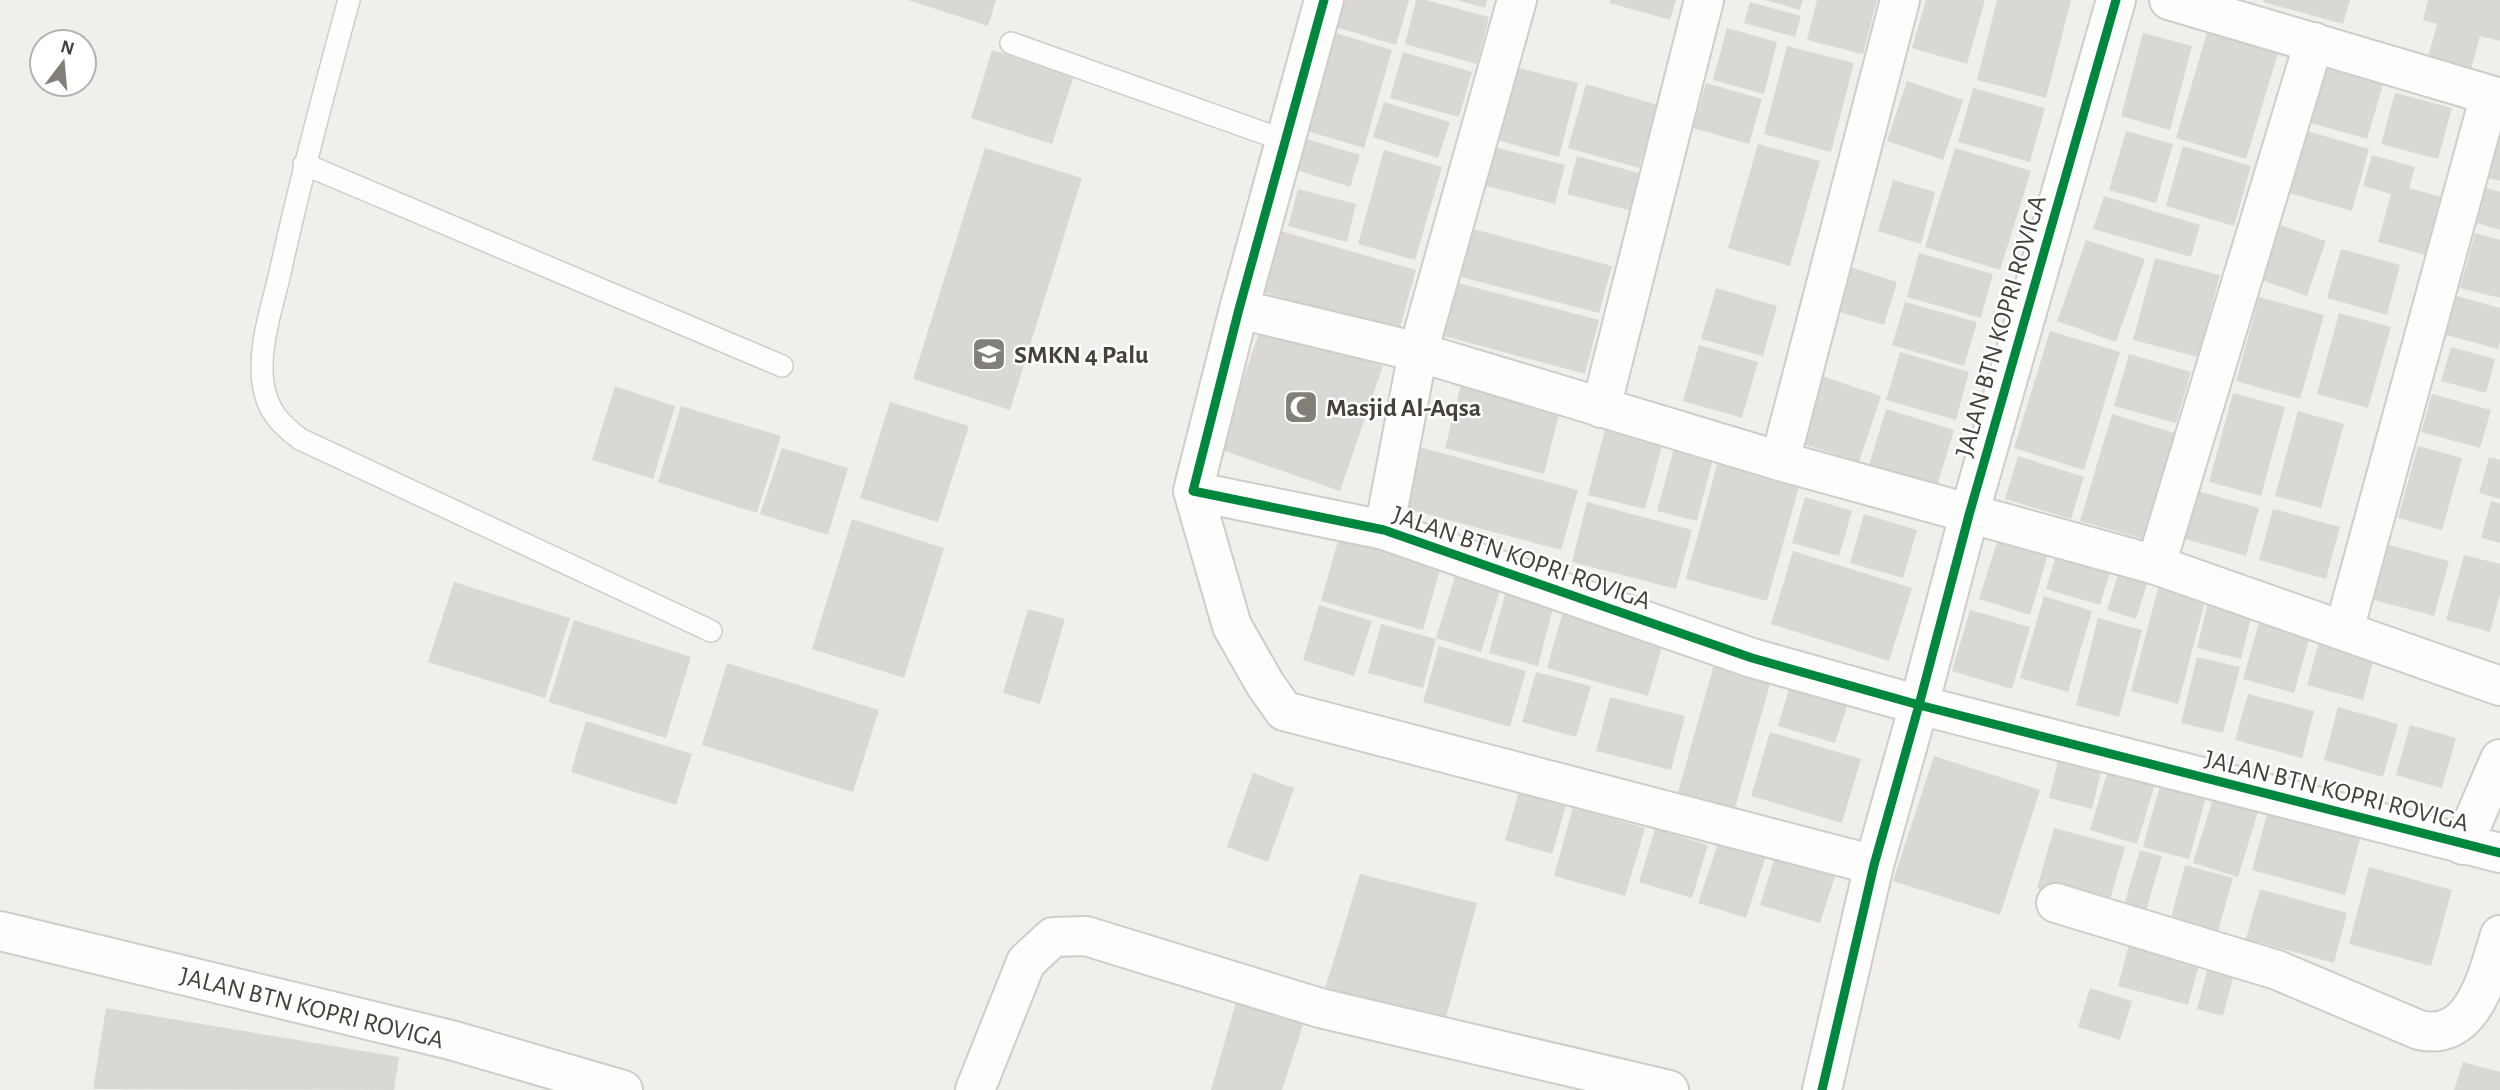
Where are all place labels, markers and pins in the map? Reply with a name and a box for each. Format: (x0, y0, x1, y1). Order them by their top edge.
school or university icon: SMKN 4 Palu (970, 335, 1008, 373)
place label: SMKN 4 Palu (1014, 342, 1149, 368)
mosque icon: Masjid Al-Aqsa (1282, 388, 1320, 426)
place label: Masjid Al-Aqsa (1326, 395, 1481, 421)

